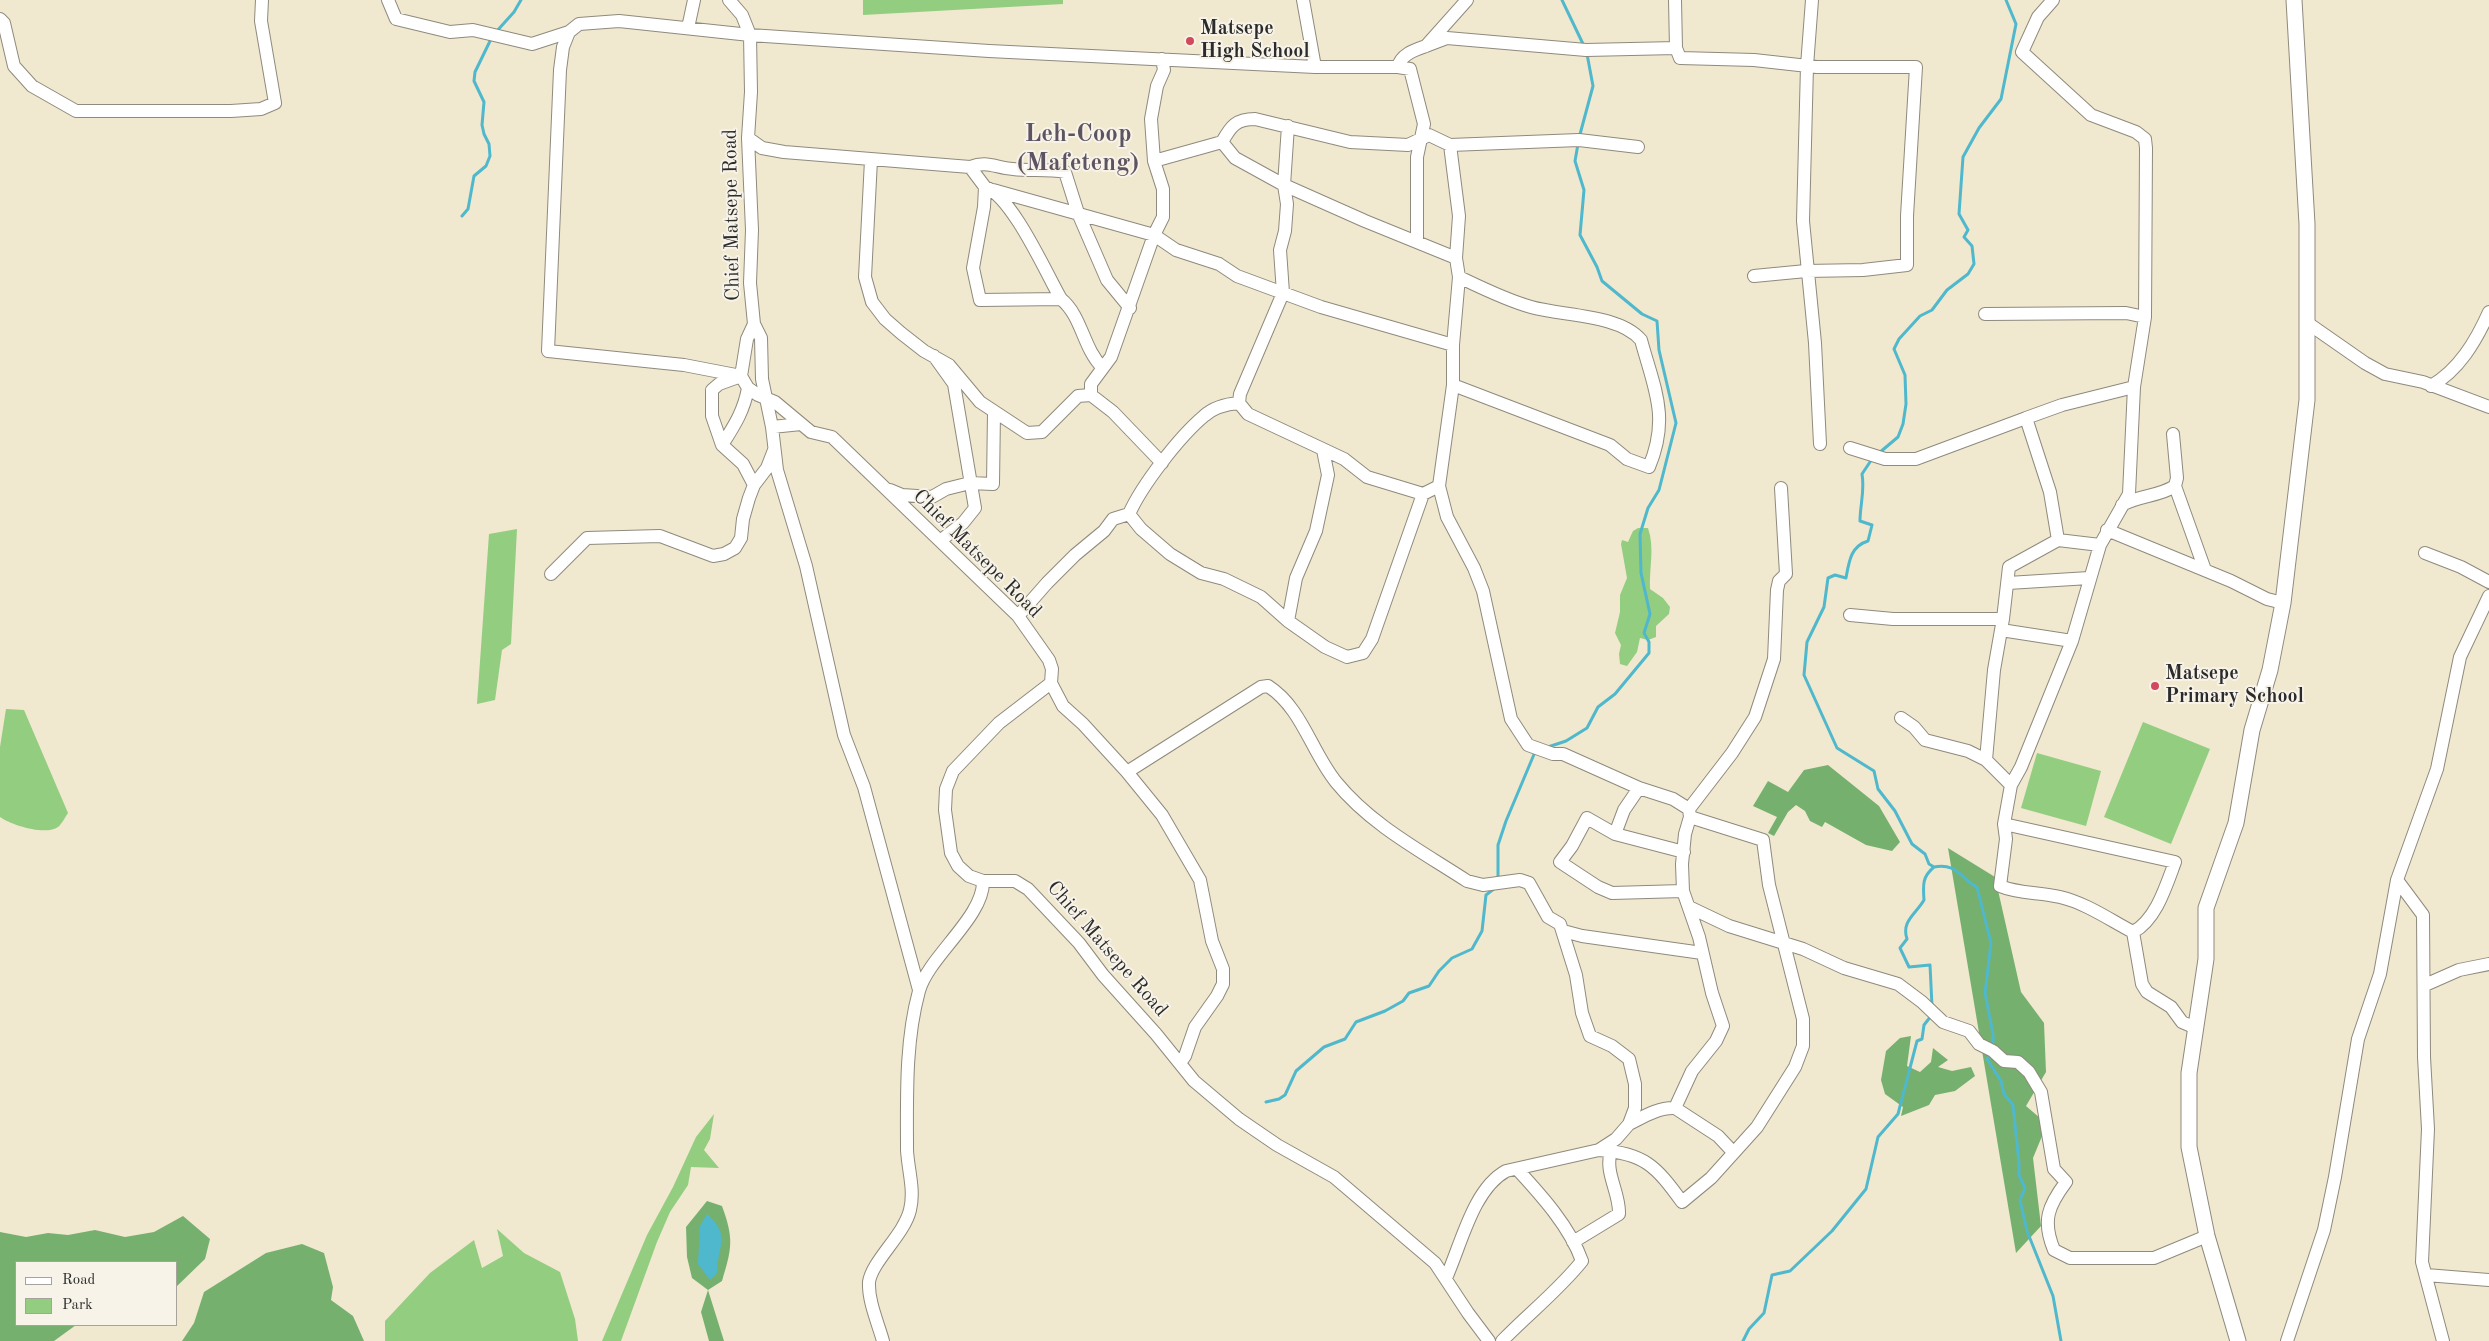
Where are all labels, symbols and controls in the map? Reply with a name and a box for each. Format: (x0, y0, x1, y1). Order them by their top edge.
place label: Matsepe High School (1200, 17, 1310, 64)
marker: Matsepe High School (1184, 35, 1196, 47)
district label: Leh-Coop (Mafeteng) (1017, 119, 1139, 178)
street label: Chief Matsepe Road (718, 129, 746, 301)
street label: Chief Matsepe Road (908, 485, 1046, 623)
place label: Matsepe Primary School (2165, 662, 2304, 709)
marker: Matsepe Primary School (2149, 680, 2161, 692)
street label: Chief Matsepe Road (1041, 876, 1173, 1022)
legend (15, 1261, 178, 1326)
text: Road (62, 1273, 95, 1288)
text: Park (62, 1298, 93, 1313)

